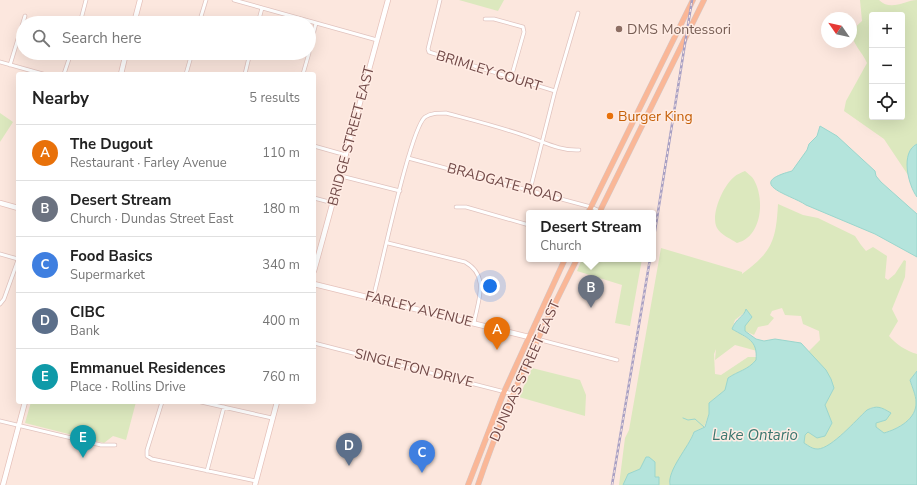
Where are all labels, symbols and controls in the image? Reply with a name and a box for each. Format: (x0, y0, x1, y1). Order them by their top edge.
north arrow (821, 12, 857, 48)
map controls (869, 12, 905, 120)
button: + (869, 12, 905, 48)
search box (16, 16, 316, 60)
place label: DMS Montessori (627, 20, 731, 39)
marker: DMS Montessori (614, 24, 624, 34)
icon: search (30, 27, 52, 49)
text: Search here (62, 28, 142, 48)
street label: BRIMLEY COURT (434, 46, 545, 96)
button: − (869, 48, 905, 84)
street label: BRIDGE STREET EAST (323, 63, 379, 208)
button: locate (869, 84, 905, 120)
text: Nearby (32, 87, 89, 110)
text: 5 results (249, 89, 300, 107)
place label: Burger King (618, 107, 693, 126)
marker: Burger King (605, 111, 615, 121)
text: The Dugout (70, 134, 153, 154)
text: A (40, 144, 50, 162)
text: 110 m (262, 144, 300, 162)
text: Restaurant · Farley Avenue (70, 154, 227, 172)
street label: BRADGATE ROAD (445, 158, 565, 208)
text: Desert Stream (70, 190, 172, 210)
text: B (41, 200, 49, 218)
text: 180 m (262, 200, 300, 218)
text: Church · Dundas Street East (70, 210, 233, 228)
popup (526, 210, 656, 262)
text: Desert Stream (540, 217, 642, 237)
text: Church (540, 237, 582, 255)
text: Food Basics (70, 246, 153, 266)
text: C (41, 256, 49, 274)
text: 340 m (262, 256, 300, 274)
text: Supermarket (70, 266, 145, 284)
pin: B (578, 275, 604, 308)
your location (480, 276, 500, 296)
street label: FARLEY AVENUE (363, 286, 475, 332)
street label: DUNDAS STREET EAST (486, 298, 564, 444)
text: CIBC (70, 302, 105, 322)
text: D (40, 312, 50, 330)
text: 400 m (262, 312, 300, 330)
pin: A (484, 317, 510, 350)
text: Bank (70, 322, 100, 340)
street label: SINGLETON DRIVE (353, 344, 475, 392)
text: Emmanuel Residences (70, 358, 226, 378)
text: E (41, 368, 49, 386)
text: 760 m (262, 368, 300, 386)
text: Place · Rollins Drive (70, 378, 186, 396)
pin: E (70, 425, 96, 458)
water label: Lake Ontario (712, 425, 798, 445)
pin: D (336, 433, 362, 466)
pin: C (409, 440, 435, 473)

